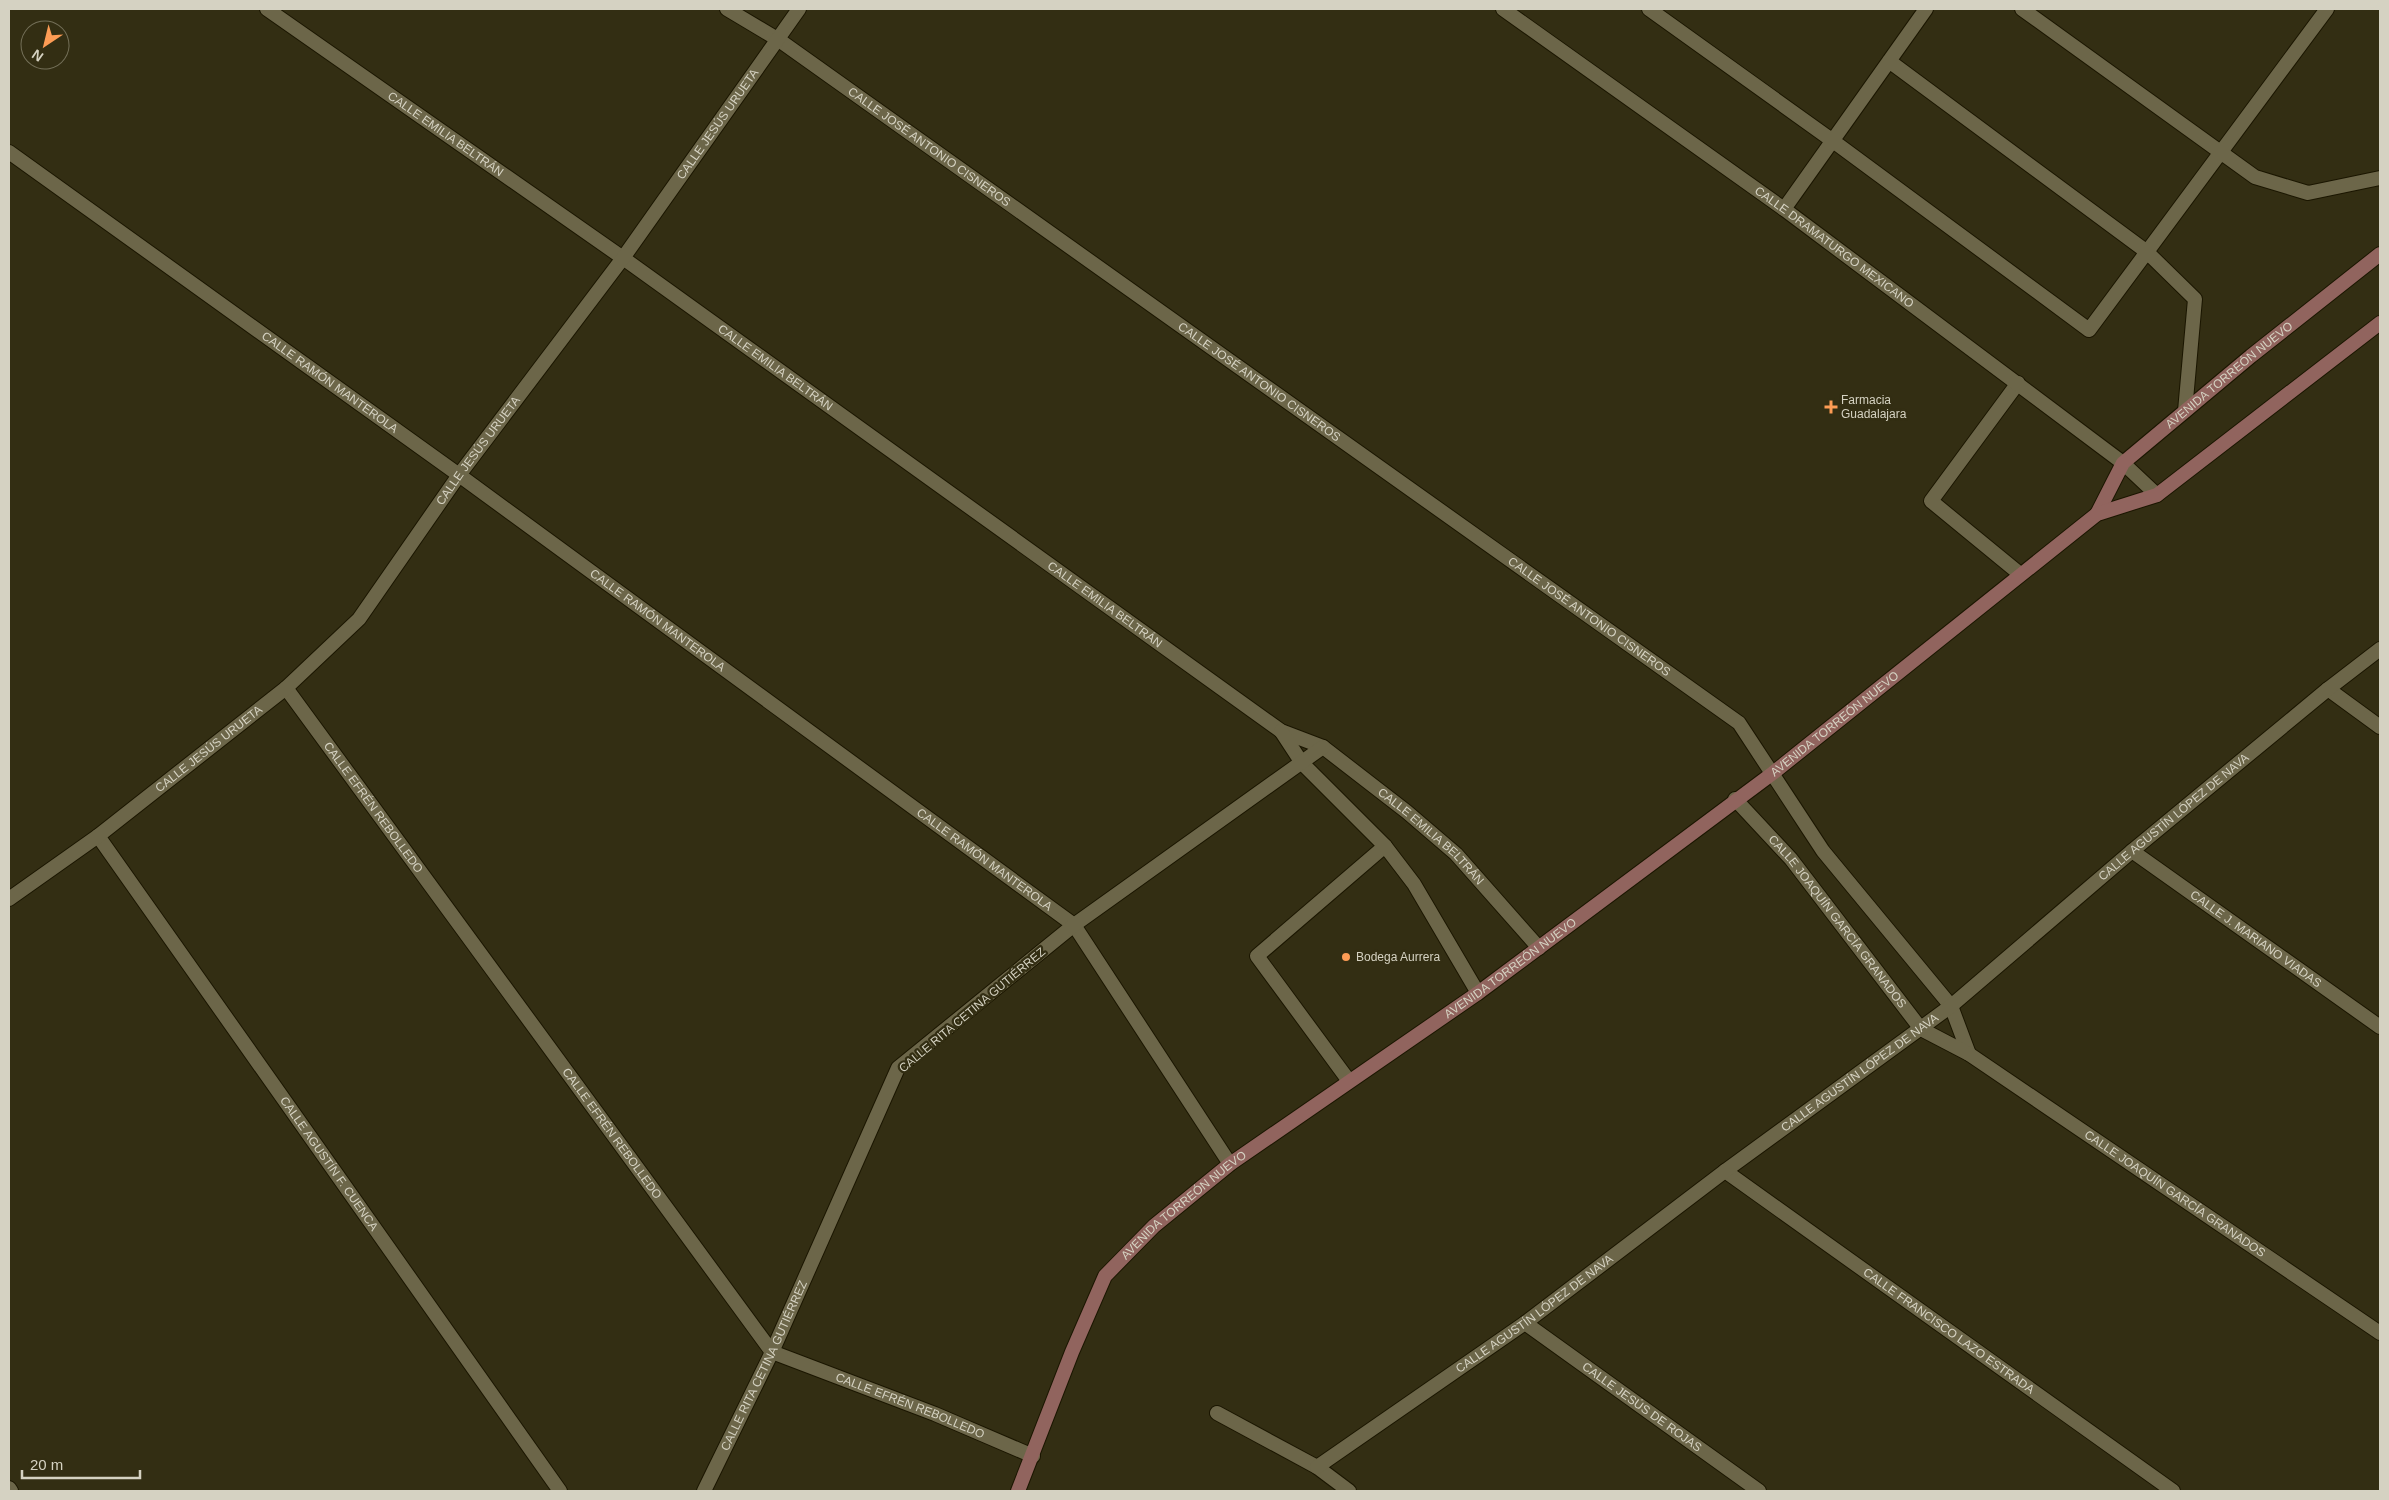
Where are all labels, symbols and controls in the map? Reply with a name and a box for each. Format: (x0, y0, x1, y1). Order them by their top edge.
north arrow (20, 20, 70, 70)
text: N (29, 46, 46, 65)
street label: CALLE JESÚS URUETA (674, 66, 761, 182)
street label: CALLE JOSÉ ANTONIO CISNEROS (845, 84, 1013, 209)
street label: CALLE EMILIA BELTRÁN (385, 89, 506, 179)
street label: CALLE DRAMATURGO MEXICANO (1752, 183, 1917, 311)
street label: CALLE JOSÉ ANTONIO CISNEROS (1175, 319, 1343, 444)
street label: AVENIDA TORREÓN NUEVO (2163, 319, 2295, 431)
street label: CALLE EMILIA BELTRÁN (715, 322, 835, 413)
street label: CALLE RAMÓN MANTEROLA (259, 329, 401, 436)
street label: CALLE JESÚS URUETA (433, 393, 523, 508)
place label: Farmacia Guadalajara (1841, 393, 1907, 421)
marker: Farmacia Guadalajara (1825, 401, 1837, 413)
street label: CALLE JOSÉ ANTONIO CISNEROS (1505, 554, 1673, 679)
street label: CALLE EMILIA BELTRÁN (1045, 558, 1165, 650)
street label: CALLE RAMÓN MANTEROLA (587, 566, 728, 674)
street label: AVENIDA TORREÓN NUEVO (1768, 668, 1901, 779)
street label: CALLE JESÚS URUETA (153, 702, 265, 795)
street label: CALLE EFRÉN REBOLLEDO (321, 739, 426, 876)
street label: CALLE AGUSTÍN LÓPEZ DE NAVA (2096, 750, 2252, 884)
street label: CALLE EMILIA BELTRÁN (1375, 785, 1487, 888)
street label: CALLE RAMÓN MANTEROLA (914, 805, 1055, 914)
street label: CALLE JOAQUÍN GARCÍA GRANADOS (1765, 832, 1909, 1011)
street label: CALLE J. MARIANO VIADAS (2188, 888, 2324, 990)
street label: AVENIDA TORREÓN NUEVO (1442, 915, 1579, 1021)
street label: CALLE RITA CETINA GUTIÉRREZ (895, 944, 1048, 1075)
place label: Bodega Aurrera (1356, 950, 1440, 964)
marker: Bodega Aurrera (1340, 951, 1352, 963)
street label: CALLE AGUSTÍN LÓPEZ DE NAVA (1778, 1011, 1941, 1135)
street label: CALLE EFRÉN REBOLLEDO (559, 1065, 665, 1202)
street label: CALLE AGUSTÍN F. CUENCA (277, 1094, 381, 1233)
street label: CALLE JOAQUÍN GARCÍA GRANADOS (2082, 1127, 2268, 1260)
street label: AVENIDA TORREÓN NUEVO (1118, 1148, 1249, 1262)
street label: CALLE AGUSTÍN LÓPEZ DE NAVA (1453, 1252, 1616, 1376)
street label: CALLE FRANCISCO LAZO ESTRADA (1860, 1265, 2037, 1397)
street label: CALLE RITA CETINA GUTIÉRREZ (718, 1278, 810, 1453)
street label: CALLE JESÚS DE ROJAS (1580, 1359, 1704, 1455)
street label: CALLE EFRÉN REBOLLEDO (834, 1370, 987, 1441)
scale bar (22, 1448, 140, 1480)
text: 20 m (30, 1456, 63, 1473)

